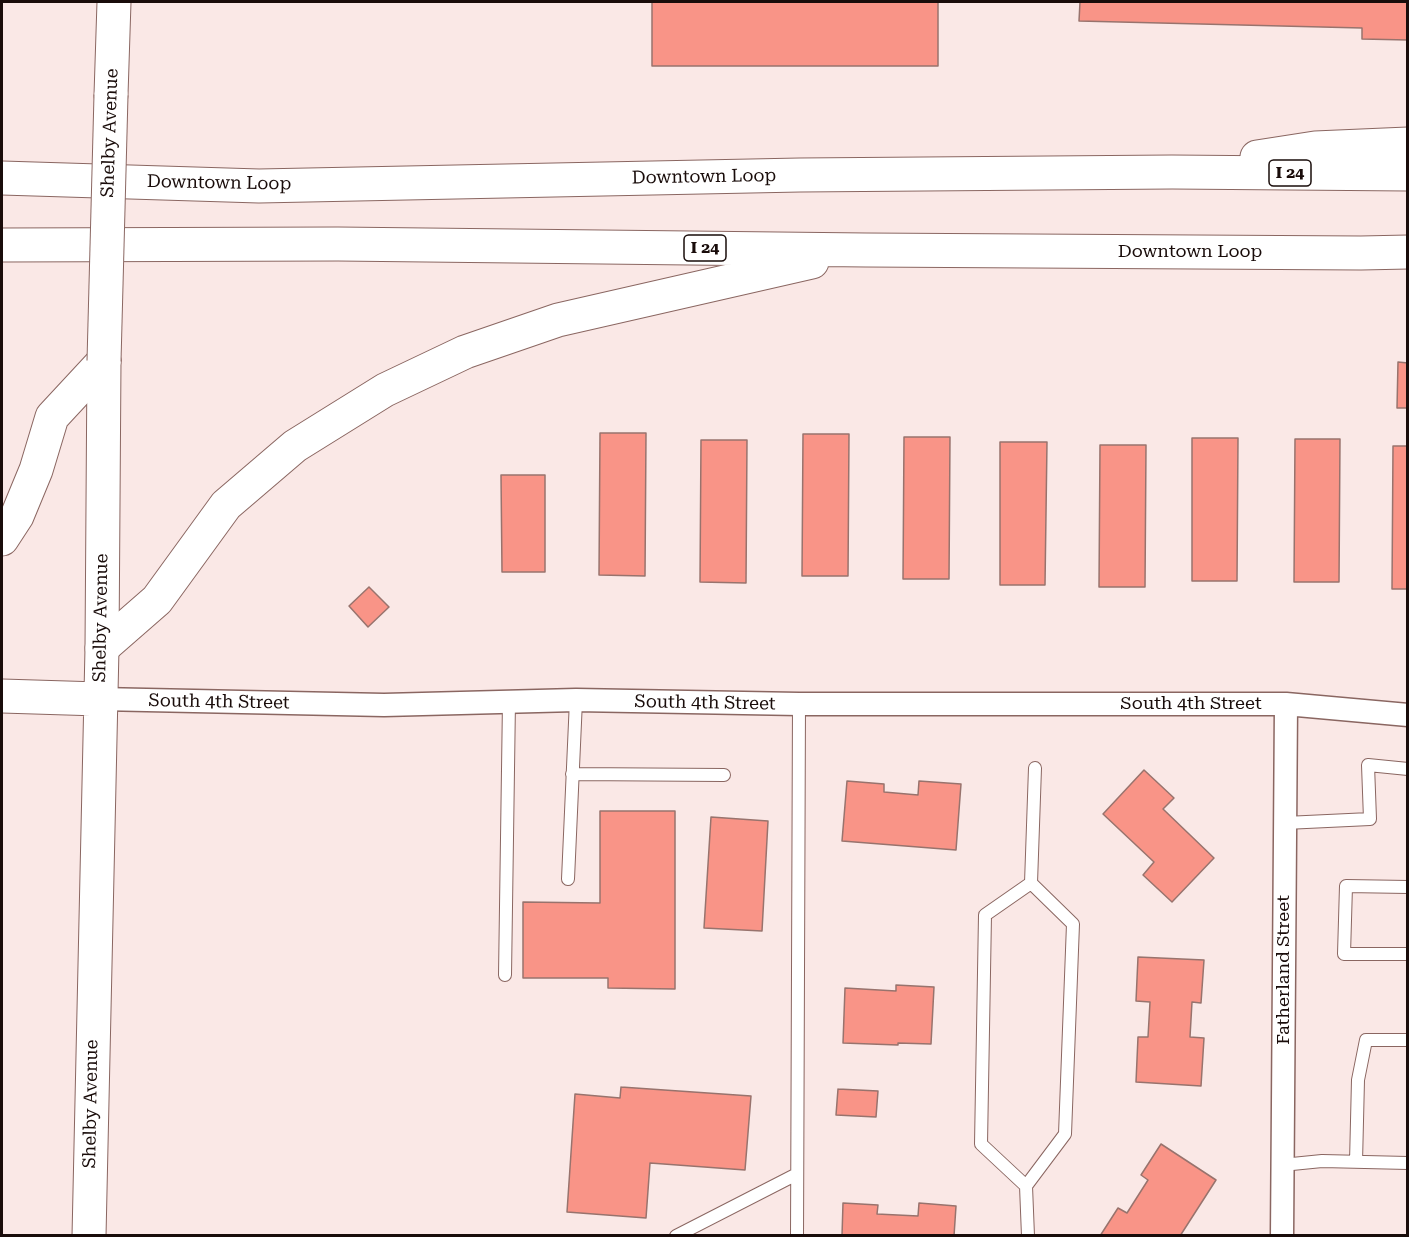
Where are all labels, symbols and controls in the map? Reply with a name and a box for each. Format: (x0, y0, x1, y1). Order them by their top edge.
street label: Shelby Avenue (97, 68, 123, 198)
road number: I 24 (1269, 160, 1311, 186)
street label: Downtown Loop (632, 165, 776, 189)
street label: Downtown Loop (147, 171, 291, 195)
road number: I 24 (684, 235, 726, 261)
street label: Downtown Loop (1118, 241, 1262, 263)
street label: Shelby Avenue (89, 553, 113, 683)
street label: South 4th Street (148, 690, 290, 714)
street label: South 4th Street (634, 691, 776, 715)
street label: South 4th Street (1120, 693, 1262, 715)
street label: Fatherland Street (1273, 895, 1295, 1045)
street label: Shelby Avenue (79, 1039, 103, 1169)

